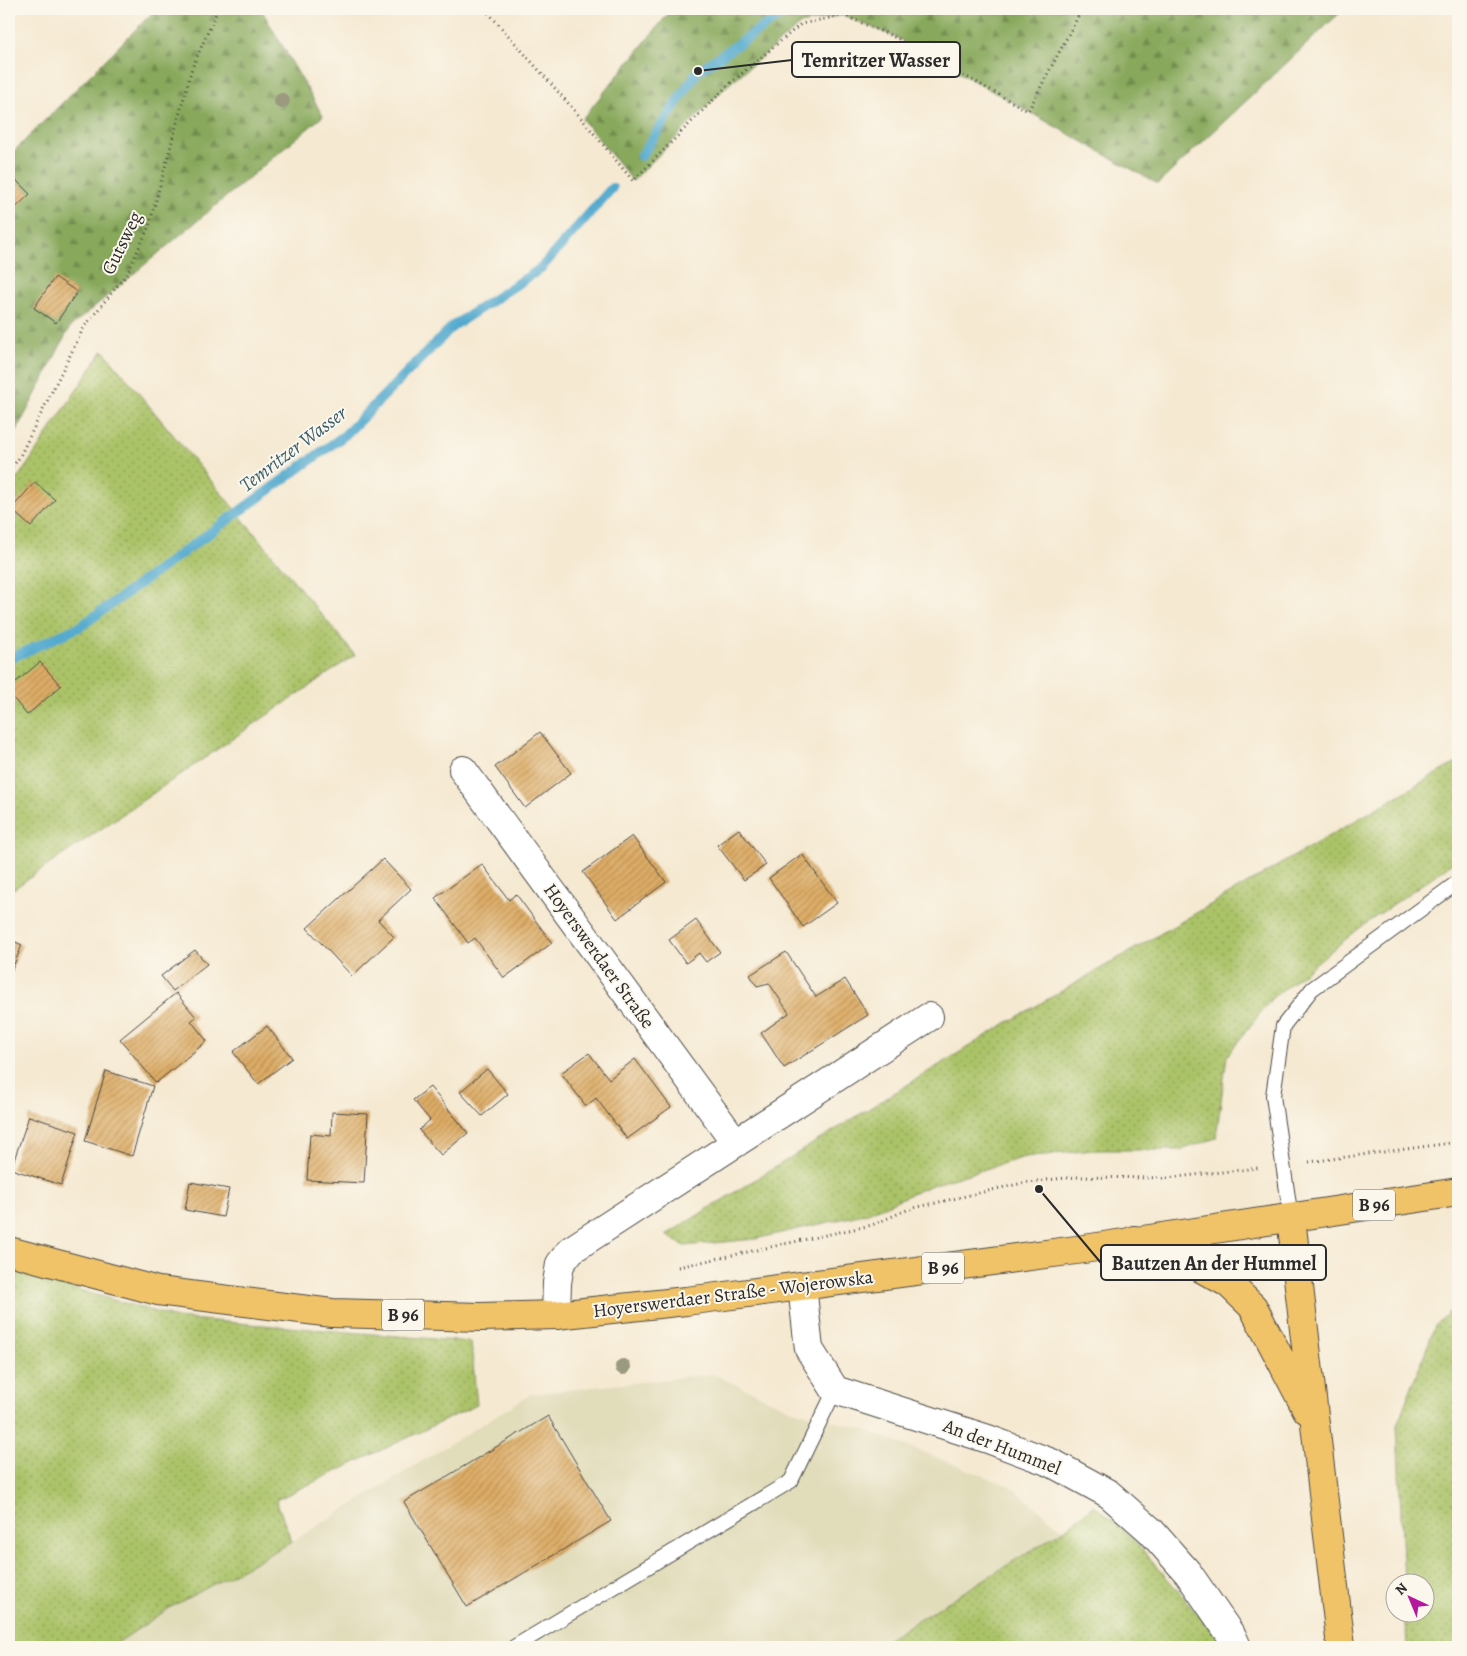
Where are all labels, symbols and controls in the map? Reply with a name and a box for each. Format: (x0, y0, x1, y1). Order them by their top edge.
callout: Temritzer Wasser (792, 42, 960, 77)
text: Temritzer Wasser (802, 47, 950, 74)
street label: Gutsweg (96, 207, 149, 279)
water label: Temritzer Wasser (234, 399, 353, 498)
street label: Hoyerswerdaer Straße (537, 878, 661, 1034)
road number: B 96 (1353, 1190, 1395, 1220)
callout: Bautzen An der Hummel (1101, 1245, 1326, 1280)
text: Bautzen An der Hummel (1112, 1250, 1317, 1277)
road number: B 96 (922, 1252, 964, 1284)
street label: Hoyerswerdaer Straße - Wojerowska (591, 1264, 875, 1324)
road number: B 96 (382, 1300, 424, 1330)
street label: An der Hummel (939, 1412, 1065, 1481)
north arrow (1384, 1574, 1434, 1624)
text: N (1391, 1579, 1412, 1599)

